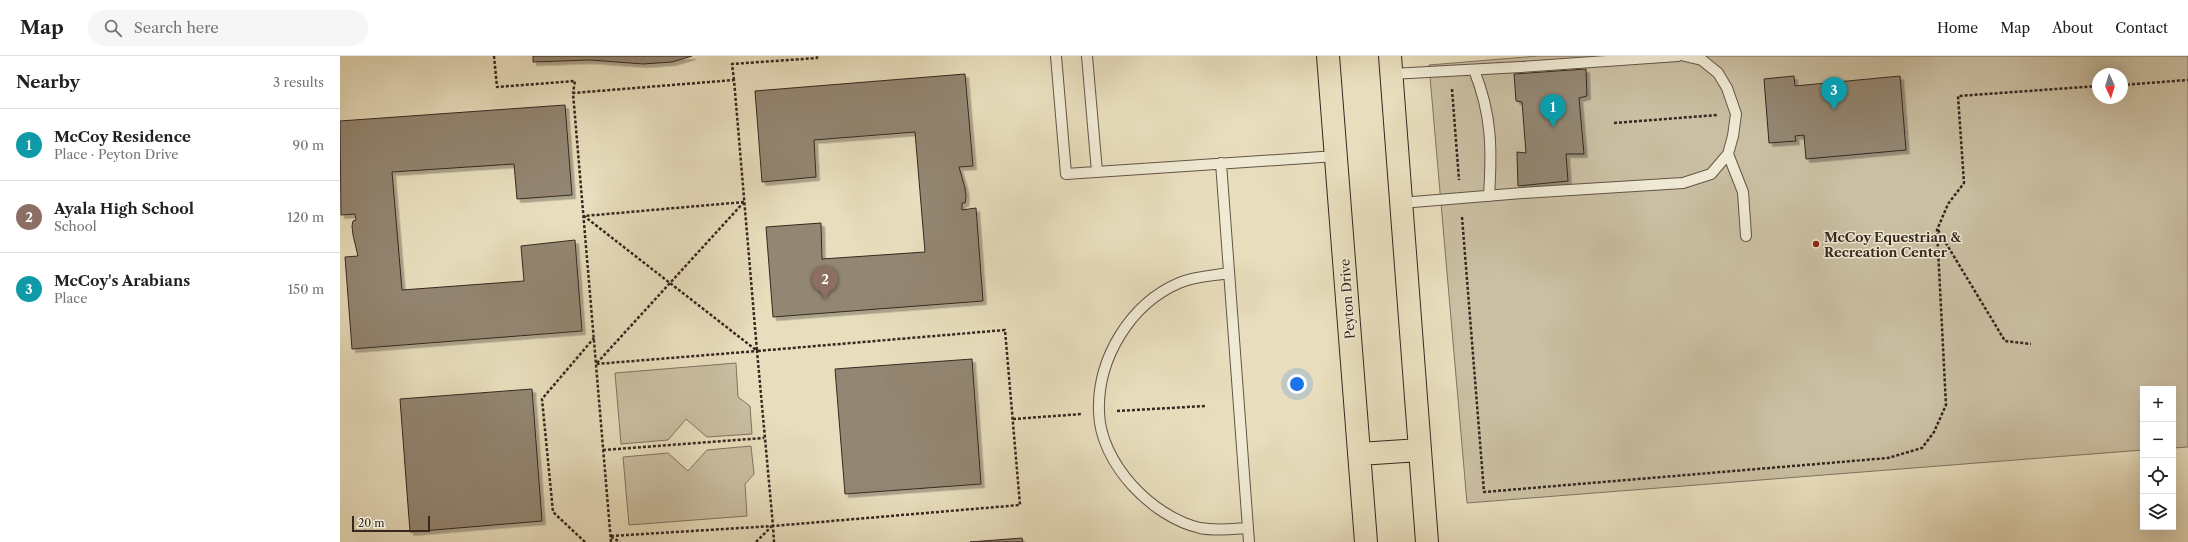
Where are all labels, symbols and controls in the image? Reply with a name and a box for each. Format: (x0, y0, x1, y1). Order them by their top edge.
search box (88, 10, 368, 46)
text: Map (20, 16, 64, 39)
icon: search (102, 17, 124, 39)
text: Search here (134, 18, 219, 37)
text: Home (1937, 19, 1978, 37)
text: Map (2000, 19, 2030, 37)
text: About (2052, 19, 2093, 37)
text: Contact (2115, 19, 2168, 37)
north arrow (2092, 68, 2128, 104)
text: Nearby (16, 72, 80, 92)
text: 3 results (273, 74, 324, 90)
pin: 3 (1821, 77, 1847, 110)
pin: 1 (1540, 94, 1566, 127)
text: McCoy Residence (54, 127, 191, 146)
text: 1 (26, 137, 32, 153)
text: 90 m (293, 137, 324, 153)
text: Place · Peyton Drive (54, 146, 178, 162)
text: Ayala High School (54, 199, 194, 218)
text: 2 (25, 209, 33, 225)
text: 120 m (287, 209, 324, 225)
text: School (54, 218, 97, 234)
place label: McCoy Equestrian & Recreation Center (1824, 229, 1961, 260)
marker: McCoy Equestrian & Recreation Center (1811, 239, 1821, 249)
street label: Peyton Drive (1336, 258, 1358, 340)
pin: 2 (812, 266, 838, 299)
text: McCoy's Arabians (54, 271, 190, 290)
text: 3 (25, 281, 33, 297)
text: 150 m (288, 281, 324, 297)
text: Place (54, 290, 87, 306)
your location (1287, 374, 1307, 394)
map controls (2140, 386, 2176, 530)
button: + (2140, 386, 2176, 422)
button: − (2140, 422, 2176, 458)
button: locate (2140, 458, 2176, 494)
button: layers (2140, 494, 2176, 530)
scale bar (352, 514, 430, 533)
text: 20 m (358, 516, 384, 530)

